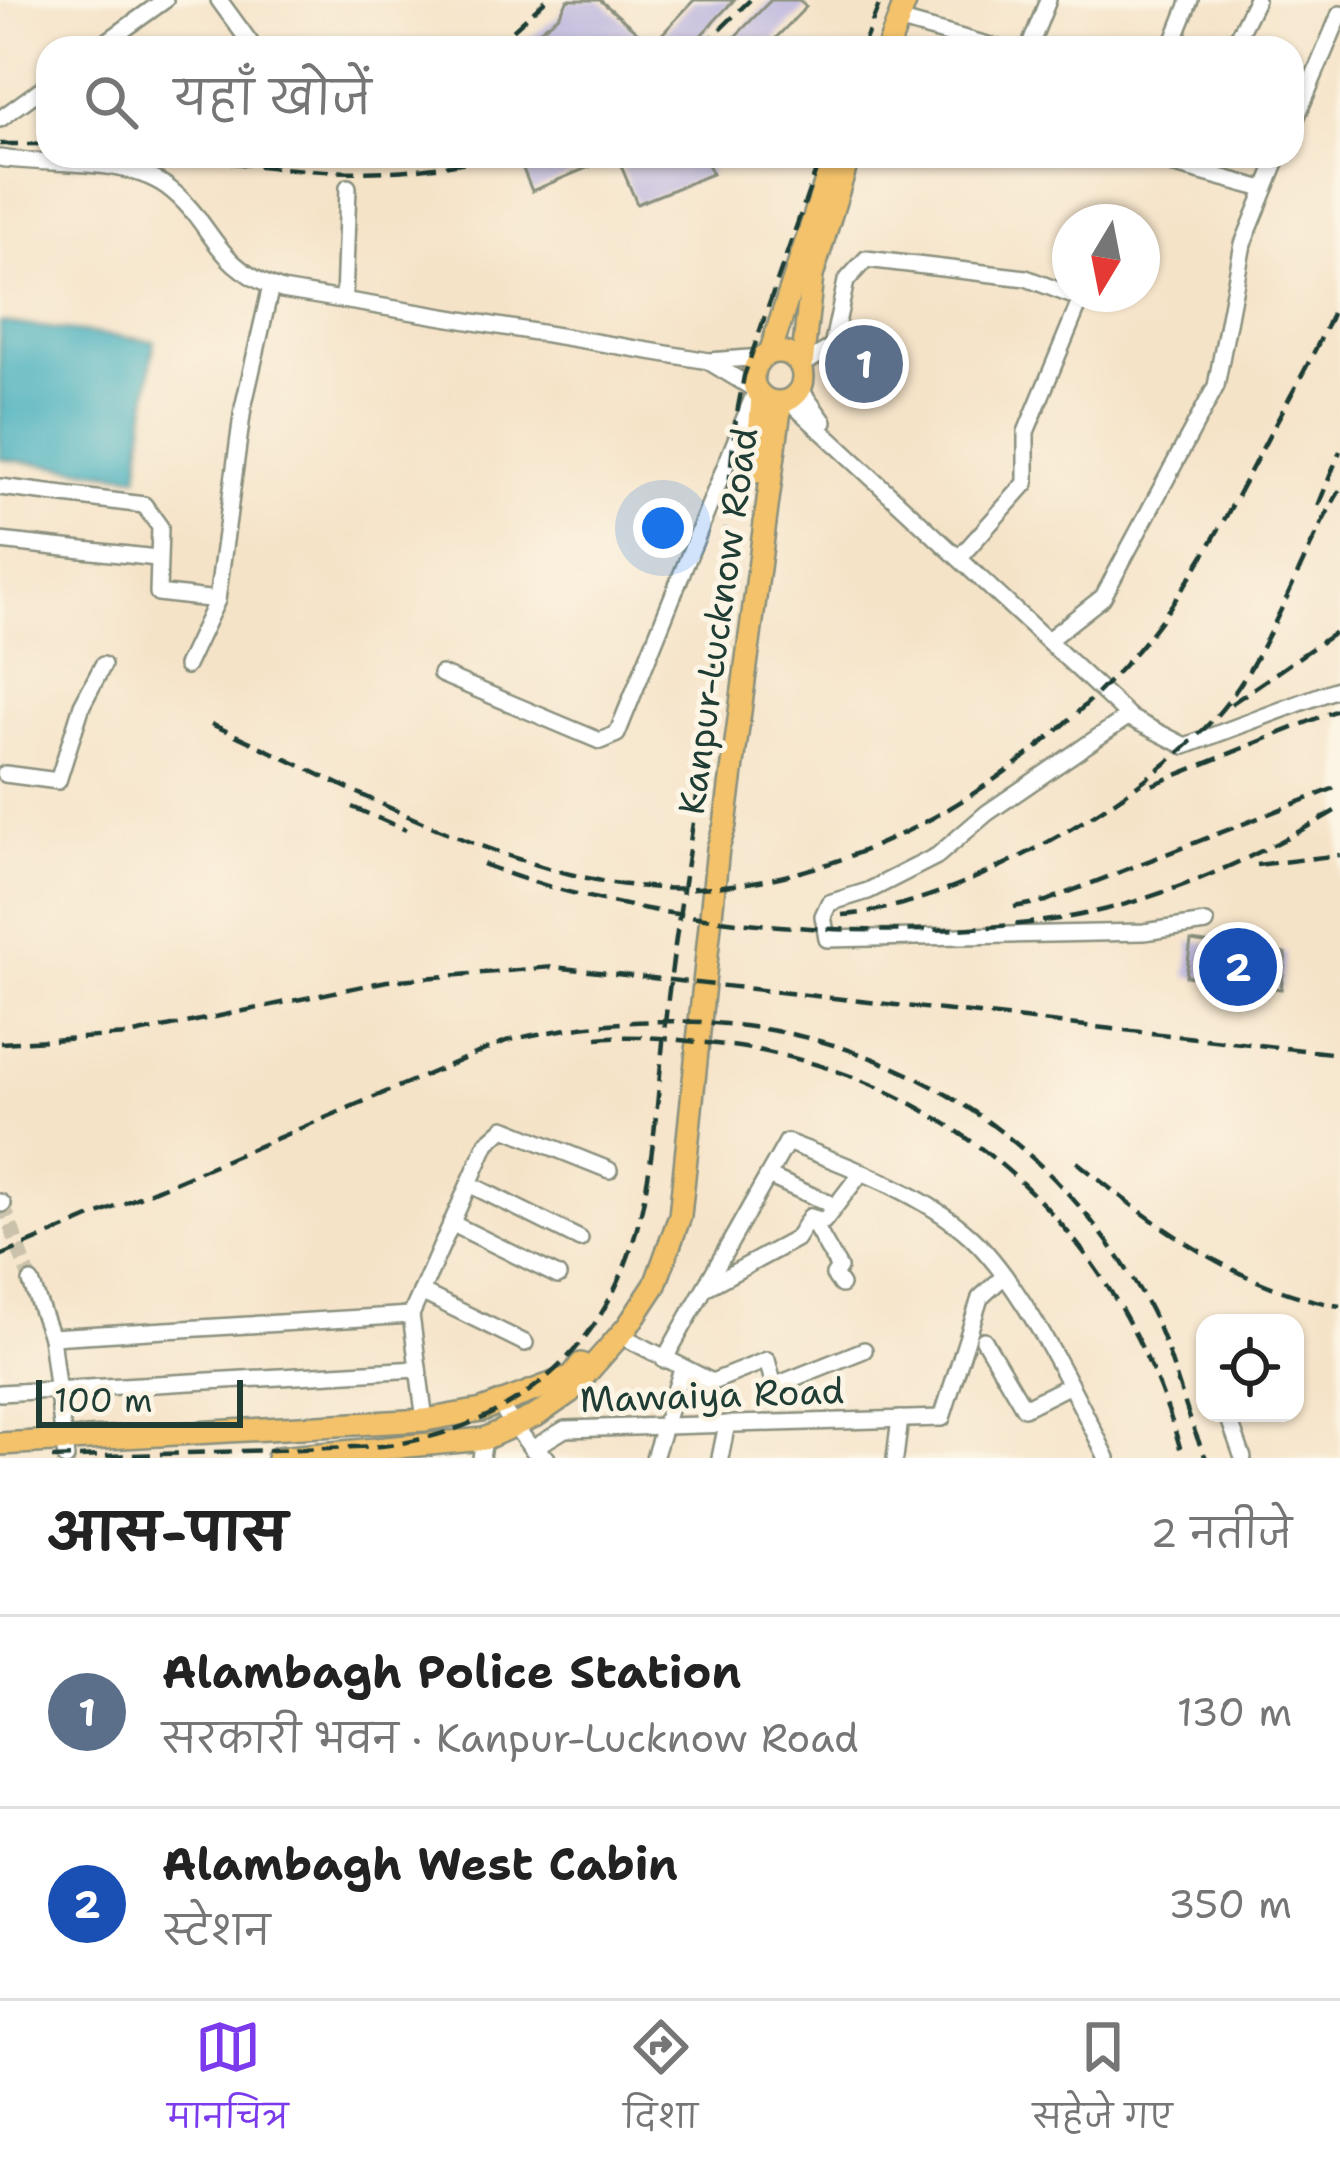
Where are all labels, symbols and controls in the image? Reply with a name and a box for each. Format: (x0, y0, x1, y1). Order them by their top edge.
search box (36, 36, 1304, 168)
text: यहाँ खोजें (174, 68, 371, 128)
icon: search (78, 69, 144, 135)
north arrow (1052, 204, 1160, 312)
pin: 1 (825, 319, 903, 409)
street label: Kanpur-Lucknow Road (667, 424, 769, 818)
your location (633, 498, 693, 558)
pin: 2 (1199, 922, 1277, 1012)
map controls (1196, 1314, 1304, 1422)
button: locate (1196, 1314, 1304, 1422)
street label: Mawaiya Road (579, 1366, 845, 1424)
scale bar (36, 1374, 243, 1427)
text: 100 m (54, 1378, 153, 1423)
text: आस-पास (48, 1498, 287, 1566)
text: 2 नतीजे (1150, 1507, 1292, 1559)
text: Alambagh Police Station (162, 1642, 741, 1702)
text: 1 (78, 1686, 96, 1738)
text: 130 m (1177, 1686, 1292, 1738)
text: सरकारी भवन · Kanpur-Lucknow Road (162, 1712, 859, 1764)
text: Alambagh West Cabin (162, 1834, 678, 1894)
text: 2 (73, 1878, 101, 1930)
text: 350 m (1168, 1878, 1292, 1930)
text: स्टेशन (162, 1904, 270, 1956)
tab: मानचित्र (167, 2014, 288, 2153)
tab: दिशा (623, 2014, 698, 2153)
tab: सहेजे गए (1033, 2014, 1173, 2153)

